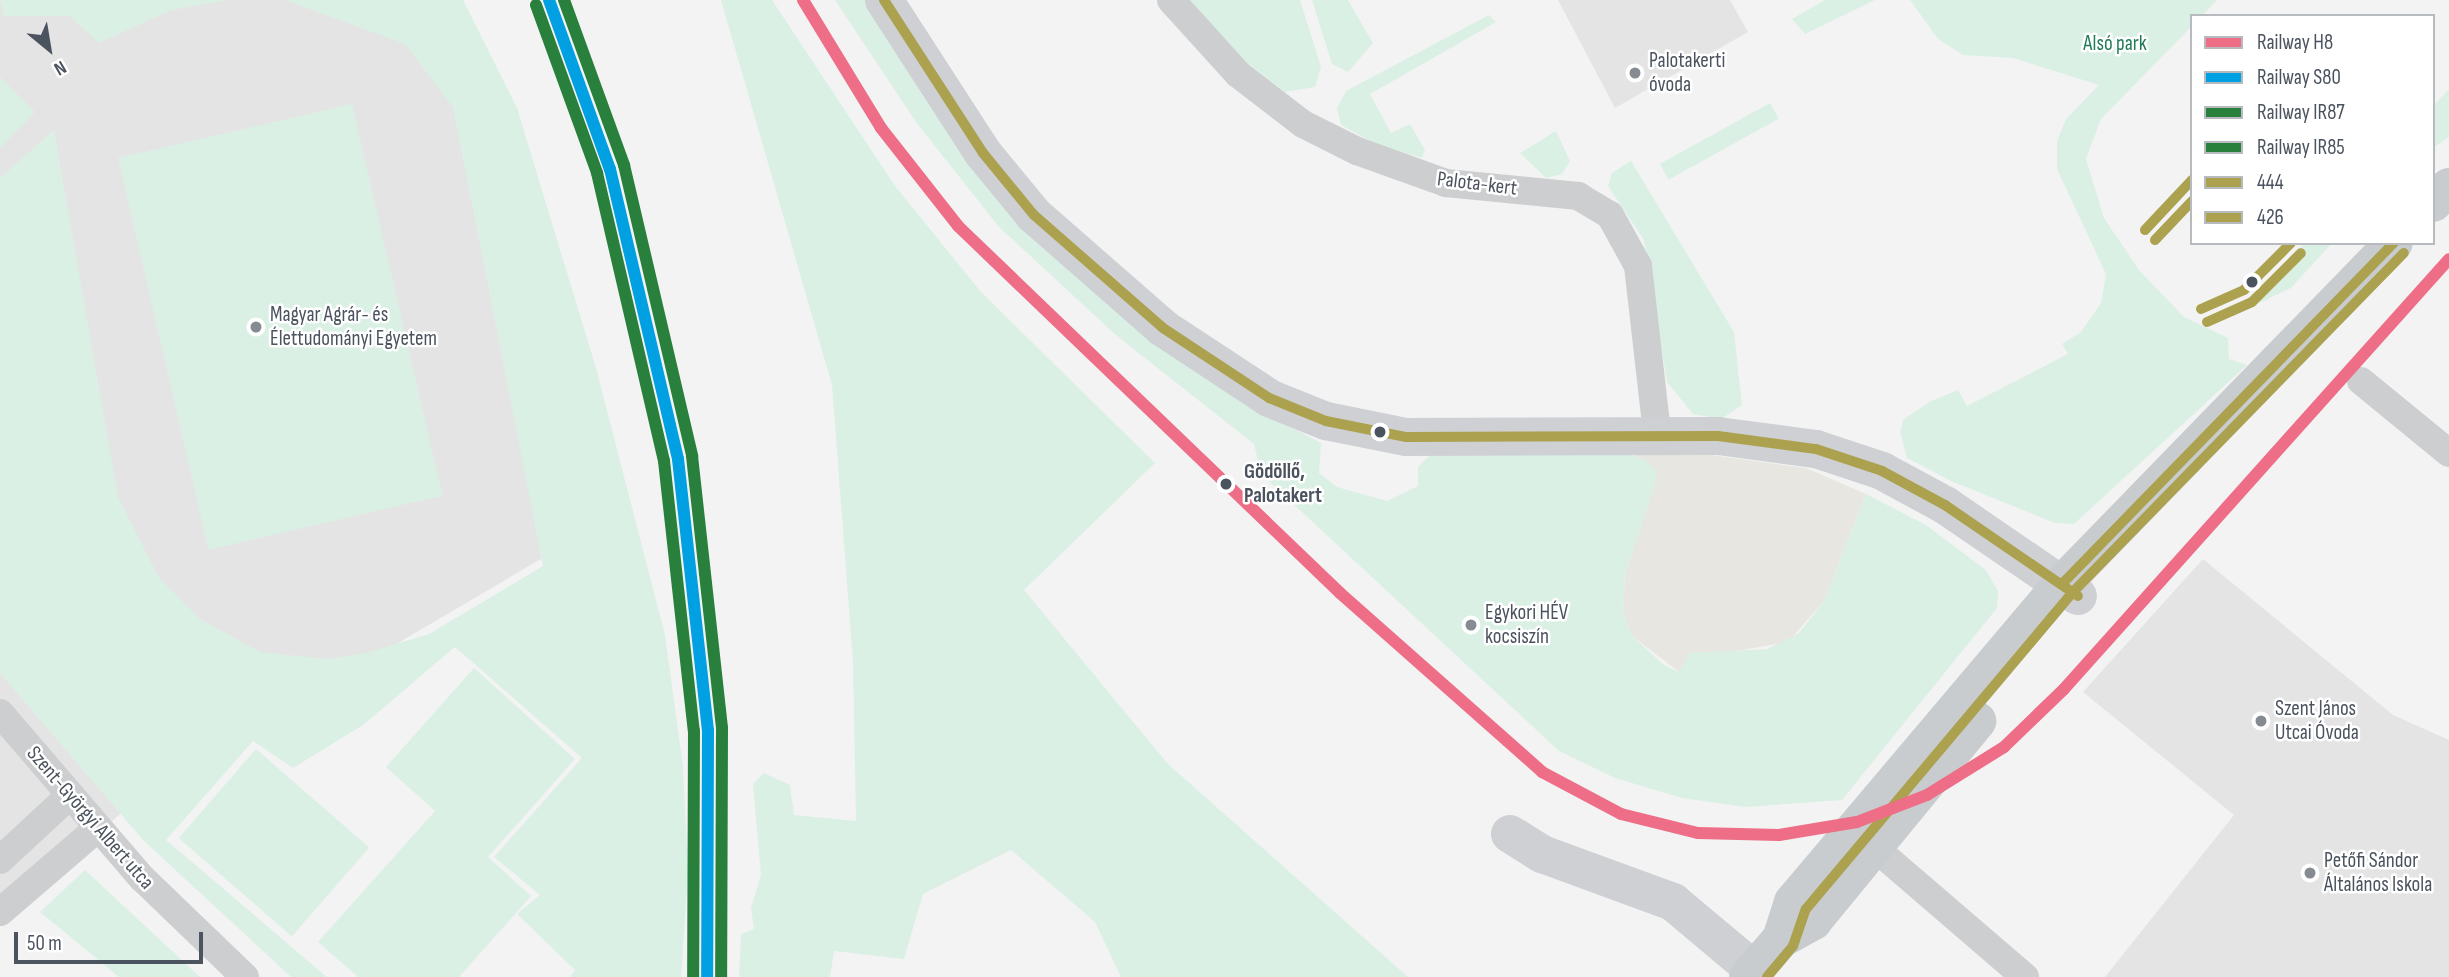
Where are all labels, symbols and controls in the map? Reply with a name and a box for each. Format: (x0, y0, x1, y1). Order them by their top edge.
north arrow (14, 14, 84, 84)
legend (2190, 14, 2435, 245)
text: Railway H8 (2257, 30, 2333, 55)
park label: Alsó park (2083, 31, 2147, 57)
place label: Palotakerti óvoda (1649, 48, 1725, 98)
text: N (50, 55, 70, 80)
marker: Palotakerti óvoda (1627, 65, 1643, 81)
text: Railway S80 (2257, 65, 2341, 90)
text: Railway IR87 (2257, 100, 2345, 125)
text: Railway IR85 (2257, 135, 2345, 160)
street label: Palota-kert (1436, 167, 1518, 201)
text: 444 (2257, 170, 2284, 195)
text: 426 (2257, 205, 2284, 230)
unlabelled marker (2245, 275, 2259, 289)
place label: Magyar Agrár- és Élettudományi Egyetem (270, 302, 437, 352)
marker: Magyar Agrár- és Élettudományi Egyetem (248, 319, 264, 335)
unlabelled marker (1373, 425, 1387, 439)
place label: Gödöllő, Palotakert (1244, 459, 1322, 509)
marker: Gödöllő, Palotakert (1214, 472, 1238, 496)
place label: Egykori HÉV kocsiszín (1485, 600, 1568, 650)
marker: Egykori HÉV kocsiszín (1463, 617, 1479, 633)
place label: Szent János Utcai Óvoda (2275, 696, 2359, 746)
marker: Szent János Utcai Óvoda (2253, 713, 2269, 729)
street label: Szent-Györgyi Albert utca (21, 741, 159, 895)
place label: Petőfi Sándor Általános Iskola (2324, 848, 2432, 898)
marker: Petőfi Sándor Általános Iskola (2302, 865, 2318, 881)
scale bar (18, 918, 206, 962)
text: 50 m (27, 931, 62, 956)

